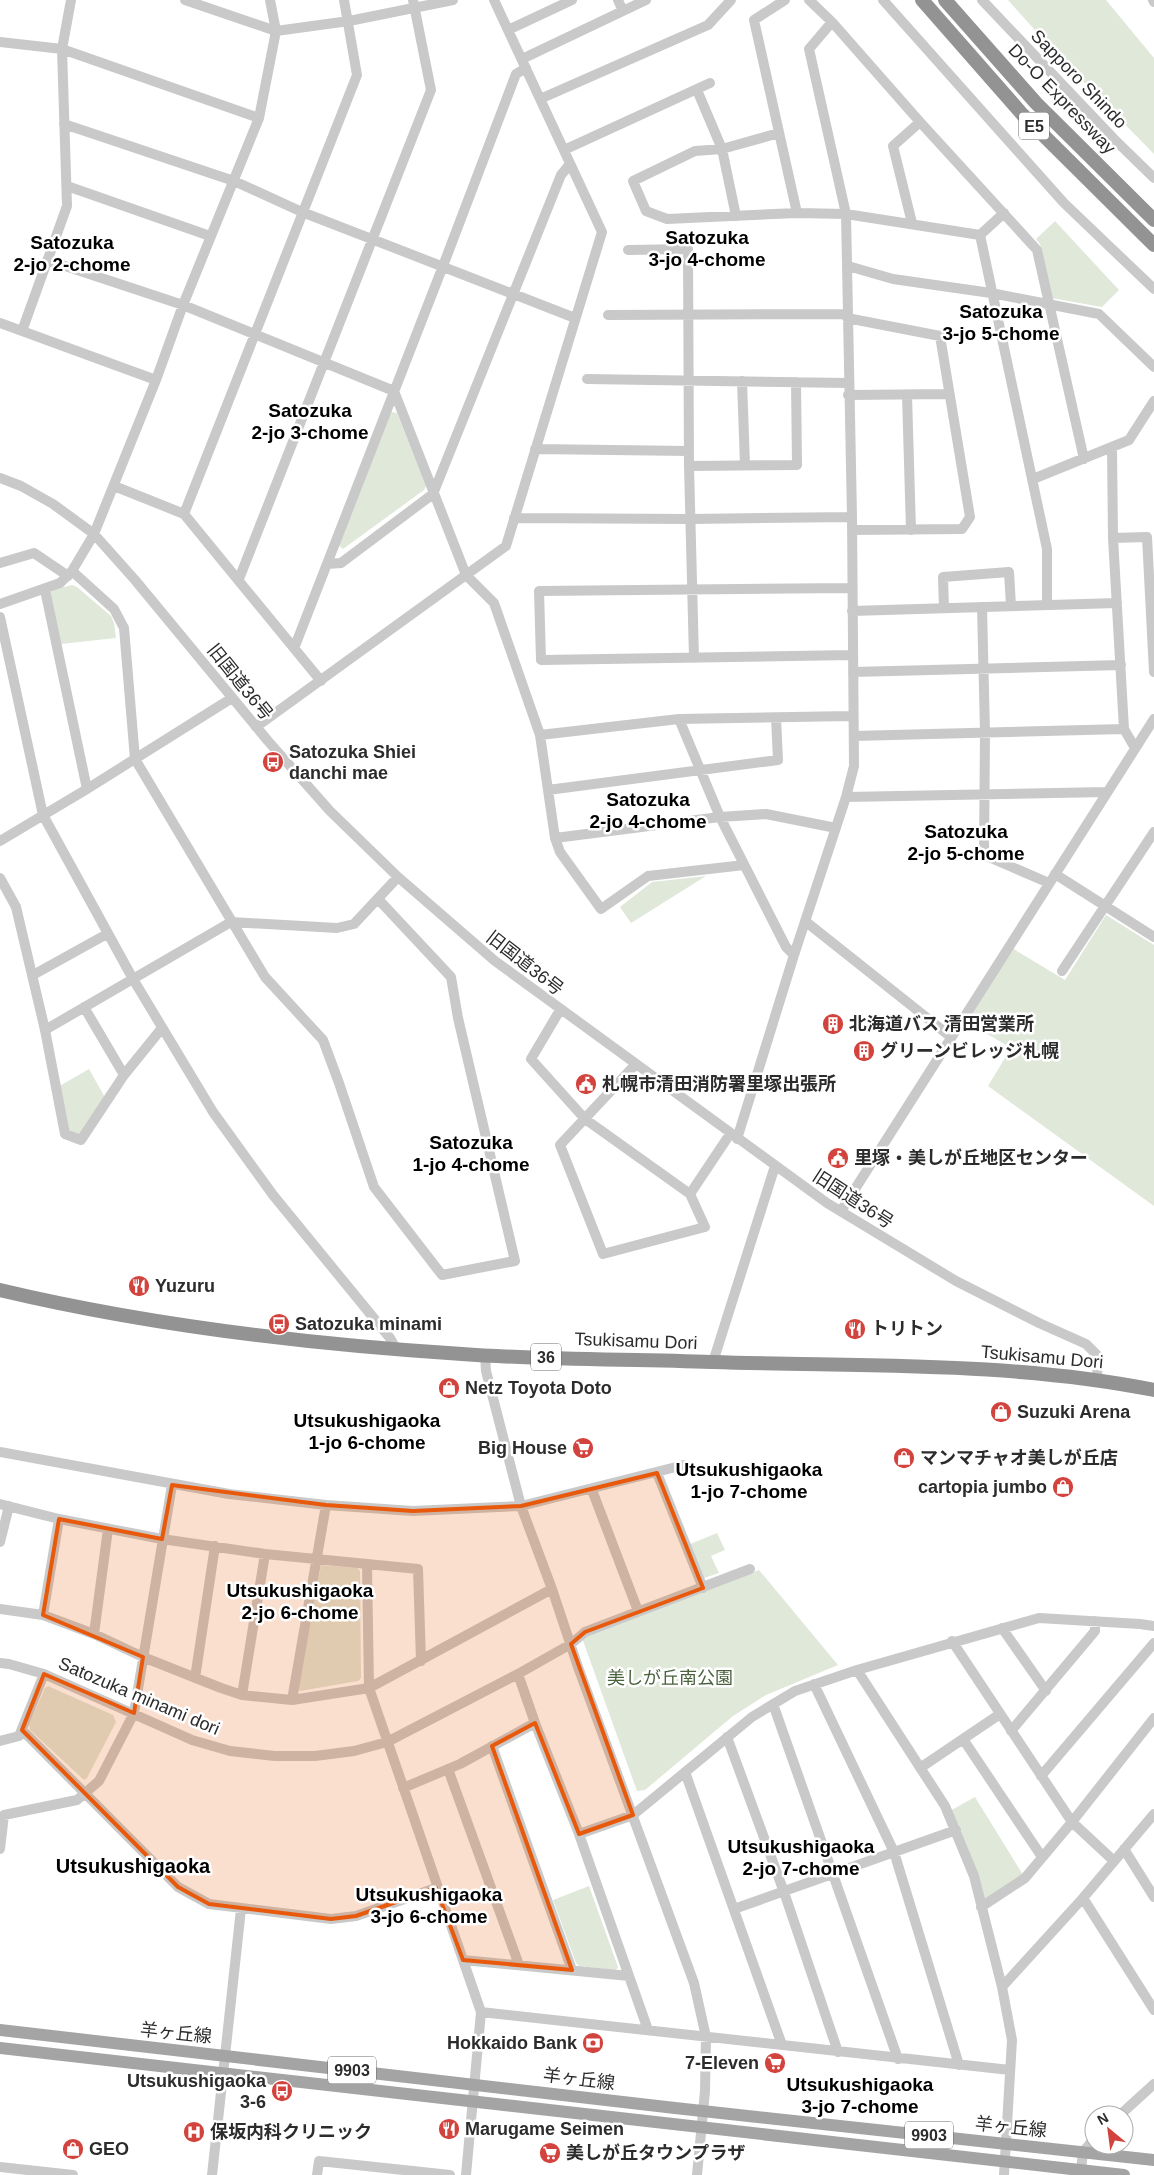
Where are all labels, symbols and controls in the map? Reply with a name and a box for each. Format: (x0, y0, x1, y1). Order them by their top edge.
street label: Sapporo Shindo (1027, 26, 1131, 132)
street label: Do-O Expressway (1004, 40, 1120, 158)
road number: E5 (1019, 112, 1049, 140)
district label: Satozuka 3-jo 4-chome (648, 227, 766, 270)
district label: Satozuka 2-jo 2-chome (13, 232, 131, 275)
district label: Satozuka 3-jo 5-chome (942, 301, 1060, 344)
district label: Satozuka 2-jo 3-chome (251, 400, 369, 443)
street label: 旧国道36号 (203, 640, 277, 724)
place label: Satozuka Shiei danchi mae (289, 742, 416, 783)
bus stop icon: Satozuka Shiei danchi mae (261, 750, 285, 774)
district label: Satozuka 2-jo 4-chome (589, 789, 707, 832)
district label: Satozuka 2-jo 5-chome (907, 821, 1025, 864)
street label: 旧国道36号 (483, 927, 567, 999)
building icon: 北海道バス 清田営業所 (821, 1012, 845, 1036)
place label: 北海道バス 清田営業所 (849, 1014, 1034, 1034)
building icon: グリーンビレッジ札幌 (852, 1039, 876, 1063)
place label: グリーンビレッジ札幌 (880, 1041, 1059, 1061)
public building icon: 札幌市清田消防署里塚出張所 (574, 1072, 598, 1096)
place label: 札幌市清田消防署里塚出張所 (602, 1074, 836, 1094)
district label: Satozuka 1-jo 4-chome (412, 1132, 530, 1175)
public building icon: 里塚・美しが丘地区センター (826, 1146, 850, 1170)
place label: 里塚・美しが丘地区センター (854, 1148, 1088, 1168)
street label: 旧国道36号 (809, 1166, 897, 1232)
restaurant icon: Yuzuru (127, 1274, 151, 1298)
place label: Yuzuru (155, 1276, 215, 1296)
bus stop icon: Satozuka minami (267, 1312, 291, 1336)
place label: Satozuka minami (295, 1314, 442, 1334)
restaurant icon: トリトン (843, 1317, 867, 1341)
place label: トリトン (871, 1319, 943, 1339)
street label: Tsukisamu Dori (574, 1329, 698, 1353)
street label: Tsukisamu Dori (980, 1342, 1104, 1372)
road number: 36 (531, 1344, 561, 1370)
shop icon: Netz Toyota Doto (437, 1376, 461, 1400)
place label: Netz Toyota Doto (465, 1378, 612, 1398)
shop icon: Suzuki Arena (989, 1400, 1013, 1424)
place label: Suzuki Arena (1017, 1402, 1131, 1422)
district label: Utsukushigaoka 1-jo 6-chome (294, 1410, 441, 1453)
supermarket icon: Big House (571, 1436, 595, 1460)
place label: Big House (478, 1438, 567, 1458)
shop icon: マンマチャオ美しが丘店 (892, 1446, 916, 1470)
place label: マンマチャオ美しが丘店 (920, 1448, 1118, 1468)
district label: Utsukushigaoka 1-jo 7-chome (676, 1459, 823, 1502)
shop icon: cartopia jumbo (1051, 1475, 1075, 1499)
place label: cartopia jumbo (918, 1477, 1047, 1497)
district label: Utsukushigaoka 2-jo 6-chome (227, 1580, 374, 1623)
street label: Satozuka minami dori (55, 1653, 223, 1739)
park label: 美しが丘南公園 (607, 1668, 733, 1688)
district label: Utsukushigaoka 2-jo 7-chome (728, 1836, 875, 1879)
district label: Utsukushigaoka (56, 1855, 211, 1877)
district label: Utsukushigaoka 3-jo 6-chome (356, 1884, 503, 1927)
street label: 羊ヶ丘線 (139, 2019, 213, 2047)
bank icon: Hokkaido Bank (581, 2031, 605, 2055)
place label: Hokkaido Bank (447, 2033, 578, 2053)
supermarket icon: 7-Eleven (763, 2051, 787, 2075)
place label: 7-Eleven (685, 2053, 759, 2073)
road number: 9903 (328, 2056, 376, 2084)
street label: 羊ヶ丘線 (542, 2065, 616, 2093)
place label: Utsukushigaoka 3-6 (127, 2071, 267, 2112)
district label: Utsukushigaoka 3-jo 7-chome (787, 2074, 934, 2117)
bus stop icon: Utsukushigaoka 3-6 (270, 2079, 294, 2103)
north arrow (1084, 2105, 1134, 2155)
text: N (1094, 2109, 1111, 2128)
street label: 羊ヶ丘線 (974, 2113, 1048, 2141)
restaurant icon: Marugame Seimen (437, 2117, 461, 2141)
place label: Marugame Seimen (465, 2119, 624, 2139)
hospital icon: 保坂内科クリニック (182, 2120, 206, 2144)
place label: 保坂内科クリニック (210, 2122, 372, 2142)
road number: 9903 (905, 2122, 953, 2148)
shop icon: GEO (61, 2137, 85, 2161)
place label: GEO (89, 2139, 129, 2159)
supermarket icon: 美しが丘タウンプラザ (538, 2141, 562, 2165)
place label: 美しが丘タウンプラザ (566, 2143, 745, 2163)

